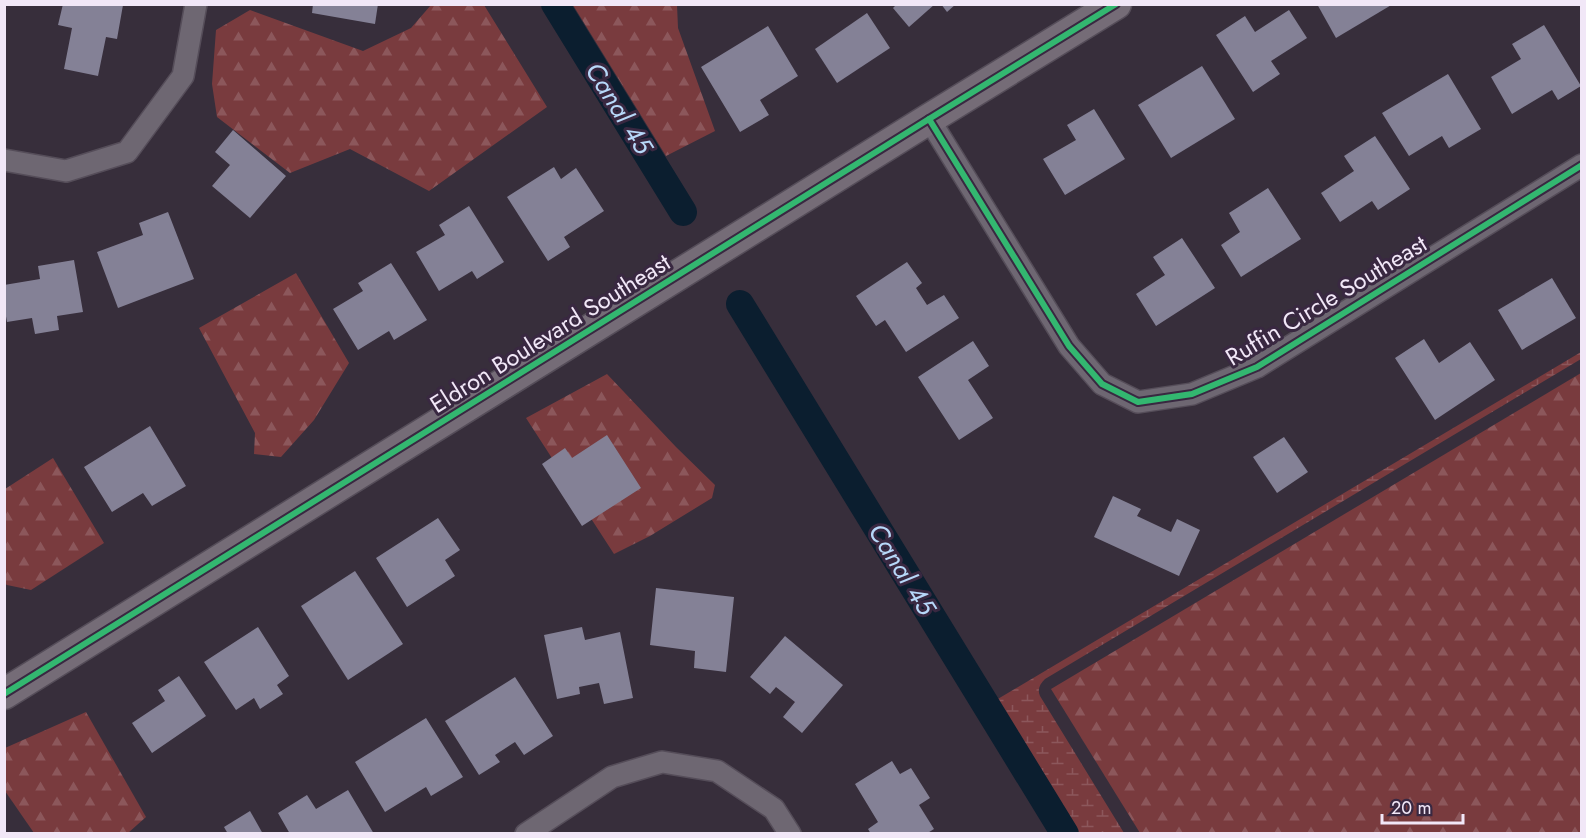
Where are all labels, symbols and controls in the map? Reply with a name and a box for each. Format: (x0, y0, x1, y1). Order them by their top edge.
water label: Canal 45 (576, 55, 663, 163)
street label: Ruffin Circle Southeast (1219, 226, 1434, 374)
street label: Eldron Boulevard Southeast (423, 244, 677, 421)
water label: Canal 45 (859, 516, 946, 624)
scale bar (1382, 787, 1463, 825)
text: 20 m (1391, 795, 1431, 821)

